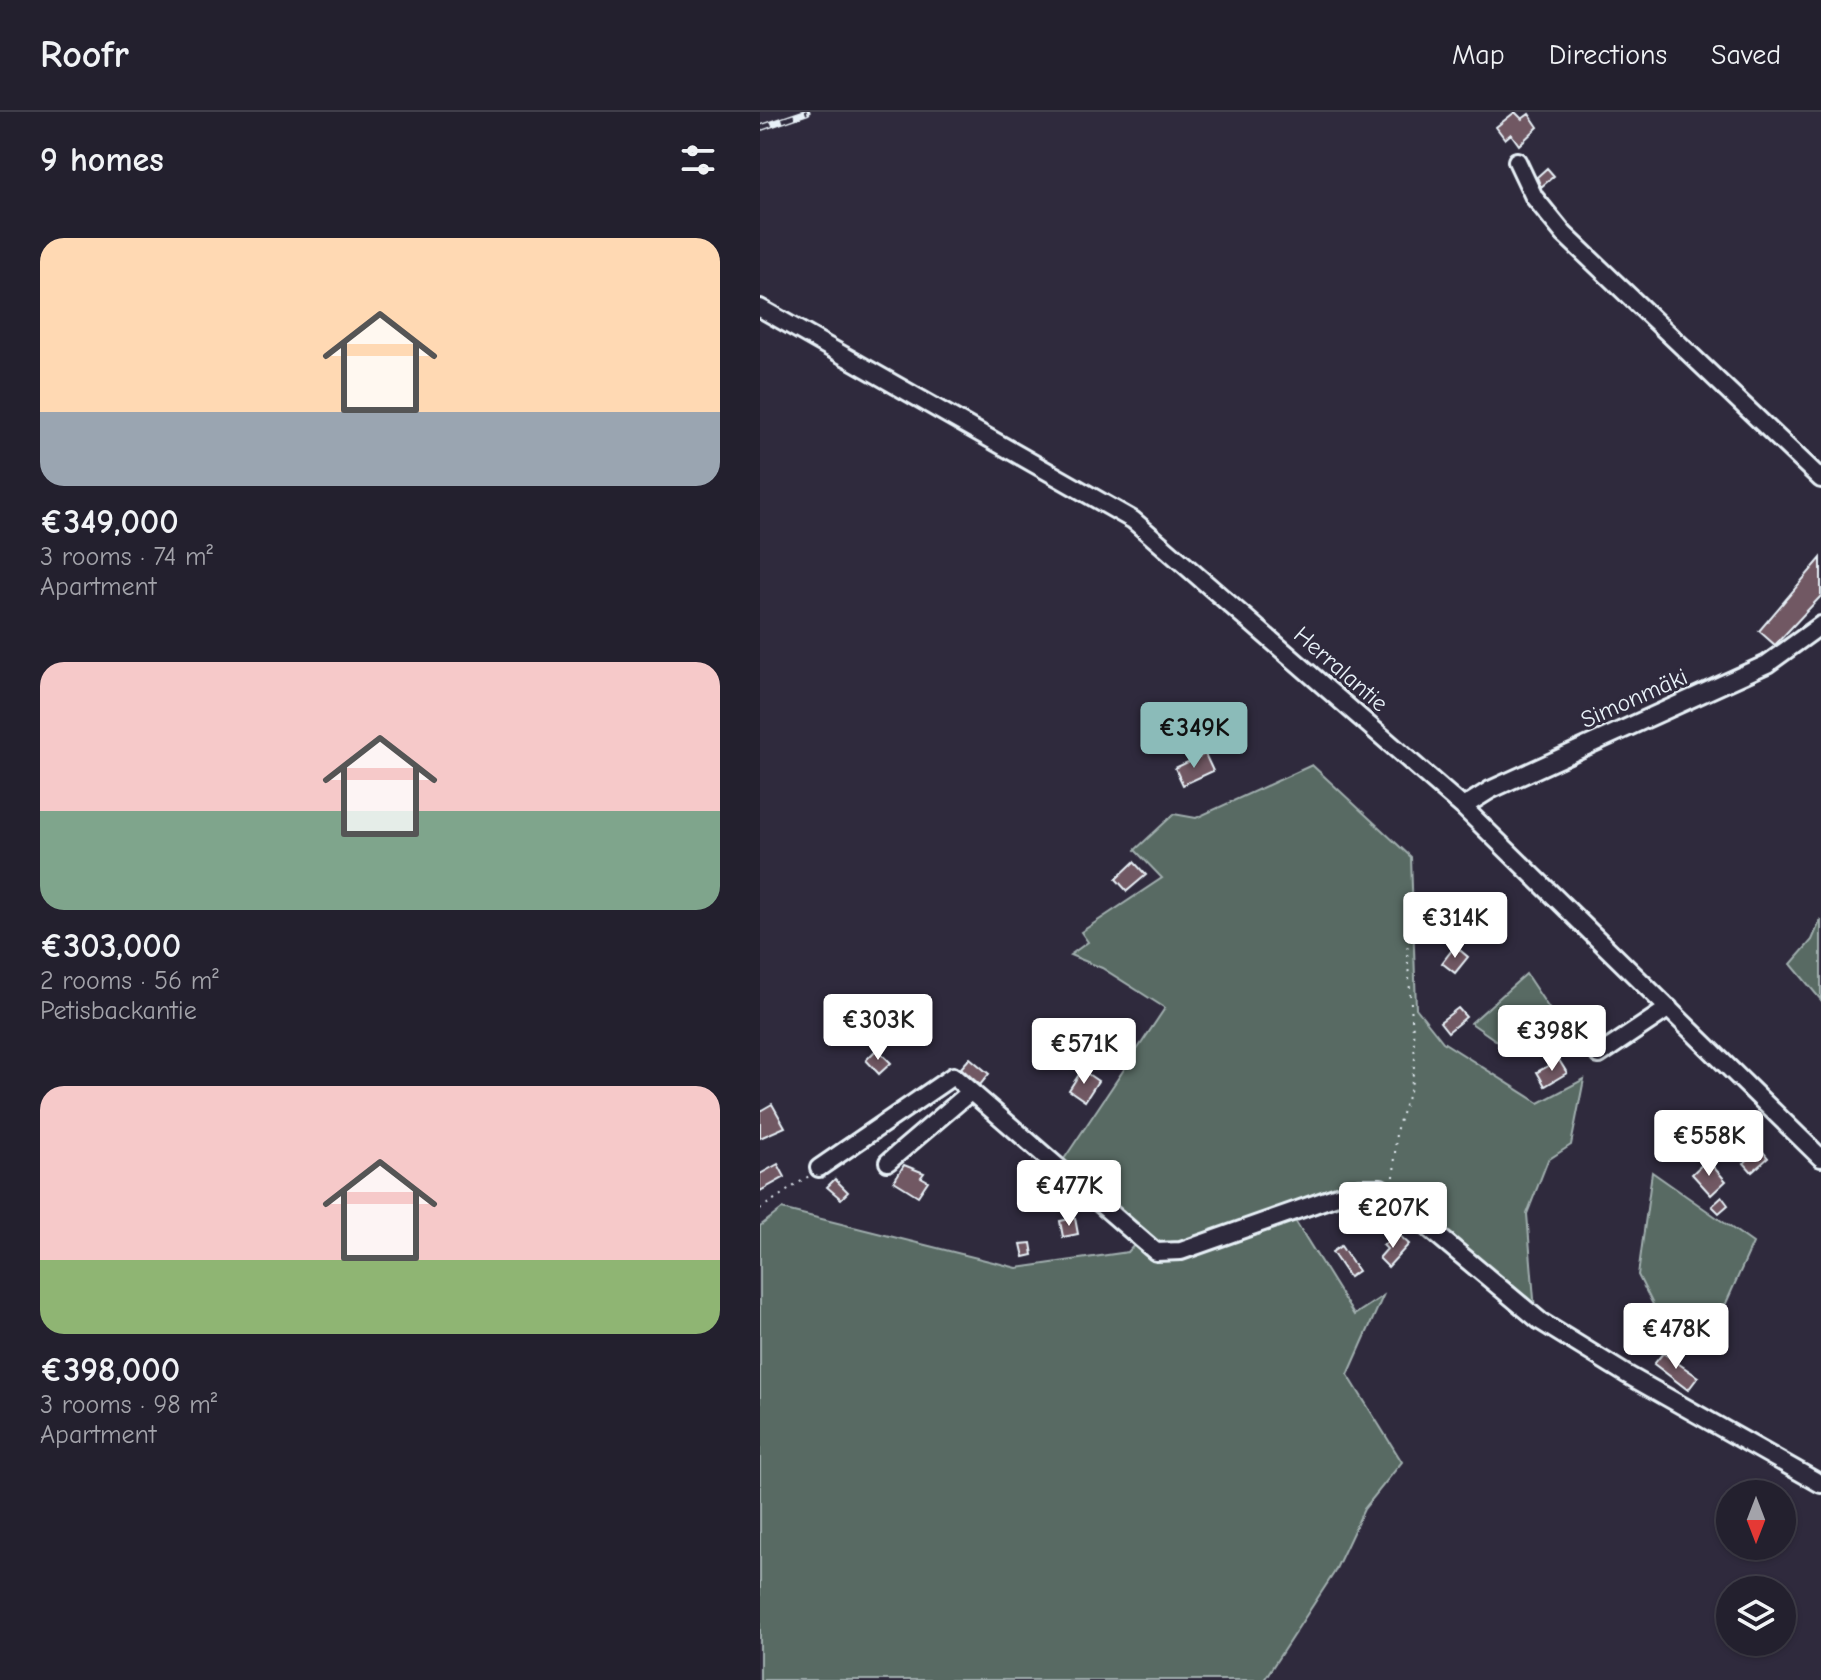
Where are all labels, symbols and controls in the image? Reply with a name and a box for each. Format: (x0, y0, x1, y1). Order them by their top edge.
text: Roofr (40, 33, 129, 77)
text: Map (1452, 39, 1505, 71)
text: Directions (1549, 39, 1667, 71)
text: Saved (1711, 39, 1781, 71)
icon: filters (676, 138, 720, 182)
text: 9 homes (40, 140, 164, 180)
icon: home (308, 290, 452, 434)
text: €349,000 (40, 502, 179, 542)
text: 3 rooms · 74 m² (40, 542, 213, 572)
text: Apartment (40, 572, 156, 602)
street label: Herralantie (1288, 621, 1394, 717)
street label: Simonmäki (1576, 662, 1692, 734)
pin: €349K (1138, 702, 1250, 770)
text: €349K (1158, 713, 1230, 743)
icon: home (308, 714, 452, 858)
pin: €314K (1399, 892, 1511, 960)
text: €314K (1421, 903, 1489, 933)
text: €303,000 (40, 926, 181, 966)
text: 2 rooms · 56 m² (40, 966, 219, 996)
pin: €303K (822, 994, 934, 1062)
text: Petisbackantie (40, 996, 197, 1026)
text: €303K (841, 1005, 915, 1035)
pin: €398K (1496, 1005, 1608, 1073)
text: €398K (1516, 1016, 1588, 1046)
pin: €571K (1028, 1018, 1140, 1086)
text: €571K (1050, 1029, 1118, 1059)
pin: €558K (1653, 1110, 1765, 1178)
text: €558K (1672, 1121, 1746, 1151)
icon: home (308, 1138, 452, 1282)
pin: €477K (1013, 1160, 1125, 1228)
text: €477K (1035, 1171, 1103, 1201)
pin: €207K (1337, 1182, 1449, 1250)
text: €207K (1357, 1193, 1429, 1223)
pin: €478K (1620, 1303, 1732, 1371)
text: €478K (1642, 1314, 1710, 1344)
text: €398,000 (40, 1350, 180, 1390)
text: 3 rooms · 98 m² (40, 1390, 217, 1420)
text: Apartment (40, 1420, 156, 1450)
north arrow (1716, 1480, 1796, 1560)
map controls (1716, 1480, 1796, 1656)
button: layers (1716, 1576, 1796, 1656)

